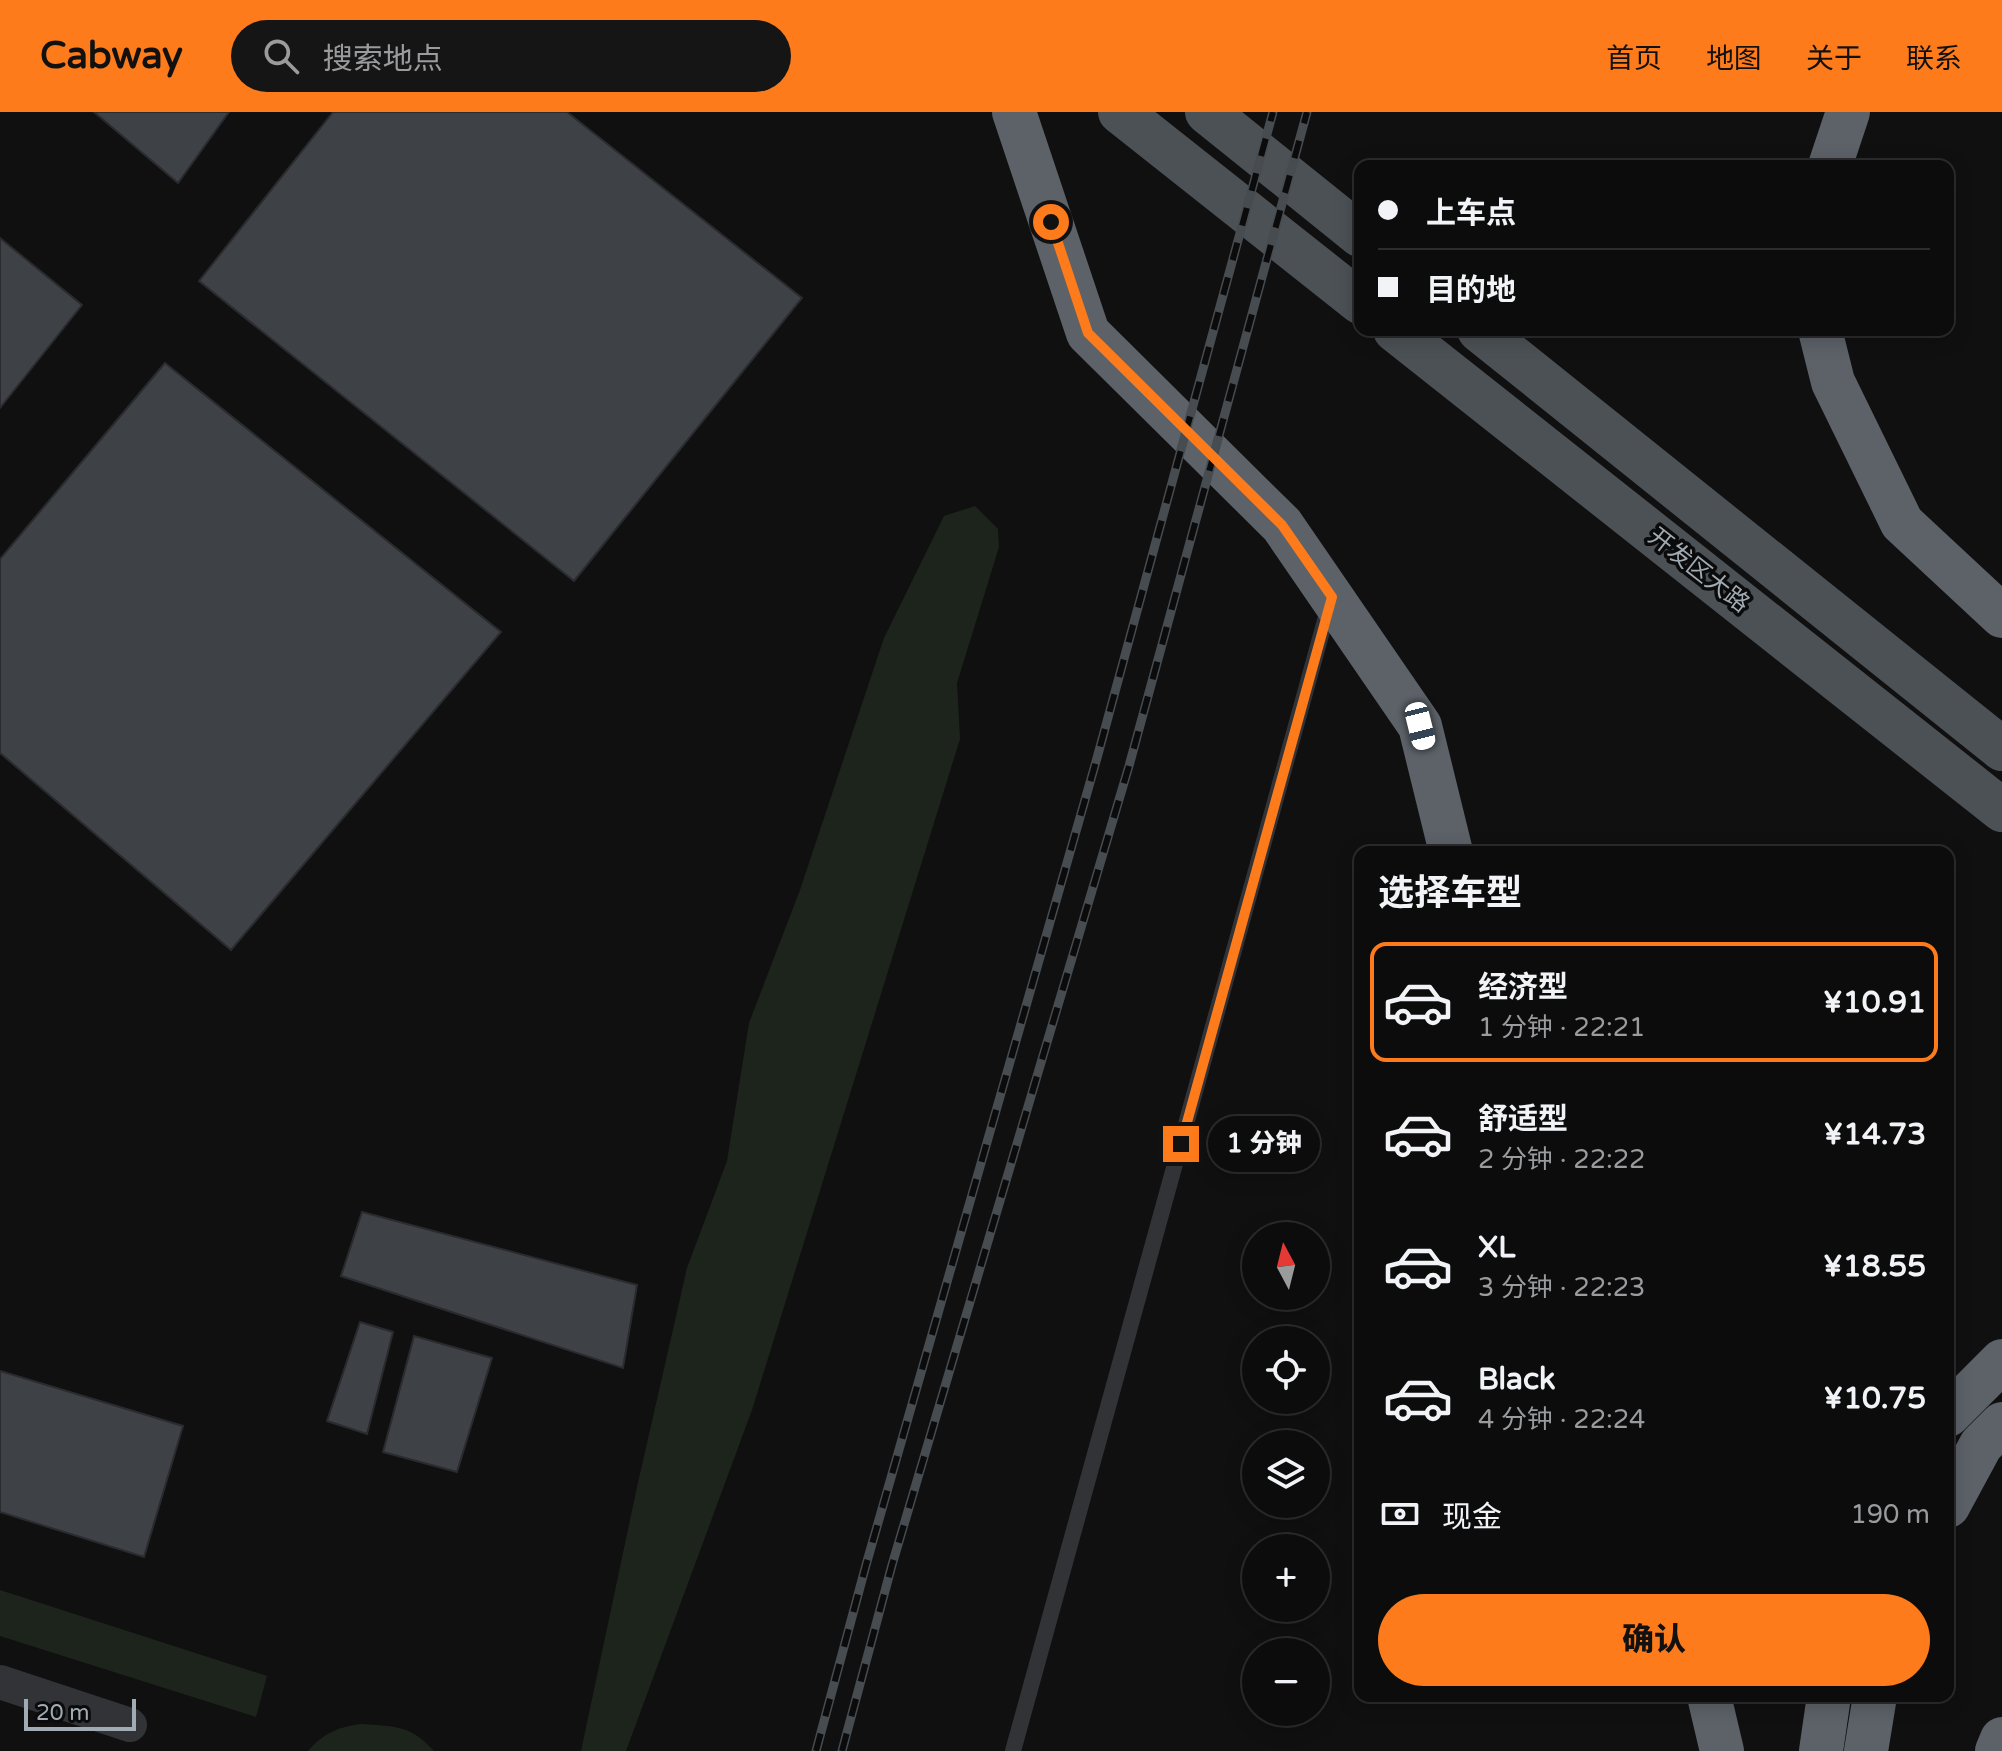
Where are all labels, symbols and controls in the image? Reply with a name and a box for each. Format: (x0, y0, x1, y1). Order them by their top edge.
search box (231, 20, 791, 92)
text: Cabway (40, 33, 183, 79)
icon: search (259, 34, 303, 78)
text: 搜索地点 (323, 41, 443, 78)
text: 首页 (1606, 42, 1662, 76)
text: 地图 (1706, 42, 1762, 76)
text: 关于 (1806, 42, 1862, 76)
text: 联系 (1906, 42, 1962, 76)
text: 上车点 (1426, 195, 1516, 232)
route start (1033, 204, 1069, 240)
text: 目的地 (1426, 272, 1516, 309)
street label: 开发区大路 (1642, 522, 1755, 619)
car (1403, 700, 1437, 752)
text: 选择车型 (1378, 872, 1522, 915)
icon: car (1382, 966, 1454, 1038)
text: 经济型 (1478, 969, 1568, 1006)
text: ¥10.91 (1823, 984, 1926, 1021)
text: 1 分钟 · 22:21 (1478, 1012, 1645, 1043)
icon: car (1382, 1098, 1454, 1170)
text: 舒适型 (1478, 1101, 1568, 1138)
callout: 1 分钟 (1209, 1116, 1321, 1172)
text: ¥14.73 (1823, 1116, 1926, 1153)
route end (1163, 1126, 1199, 1162)
text: 1 分钟 (1226, 1128, 1302, 1159)
text: 2 分钟 · 22:22 (1478, 1144, 1645, 1175)
north arrow (1242, 1222, 1330, 1310)
map controls (1242, 1222, 1330, 1726)
text: XL (1478, 1229, 1515, 1266)
icon: car (1382, 1230, 1454, 1302)
text: ¥18.55 (1823, 1248, 1926, 1285)
text: 3 分钟 · 22:23 (1478, 1272, 1645, 1303)
button: locate (1242, 1326, 1330, 1414)
text: Black (1478, 1361, 1555, 1398)
icon: car (1382, 1362, 1454, 1434)
text: ¥10.75 (1823, 1380, 1926, 1417)
text: 4 分钟 · 22:24 (1478, 1404, 1645, 1435)
button: layers (1242, 1430, 1330, 1518)
icon: cash (1378, 1492, 1422, 1536)
text: 现金 (1442, 1499, 1502, 1536)
text: 190 m (1850, 1499, 1930, 1530)
button: + (1242, 1534, 1330, 1622)
button: 确认 (1378, 1594, 1930, 1686)
button: − (1242, 1638, 1330, 1726)
scale bar (24, 1695, 136, 1731)
text: 20 m (36, 1700, 90, 1726)

